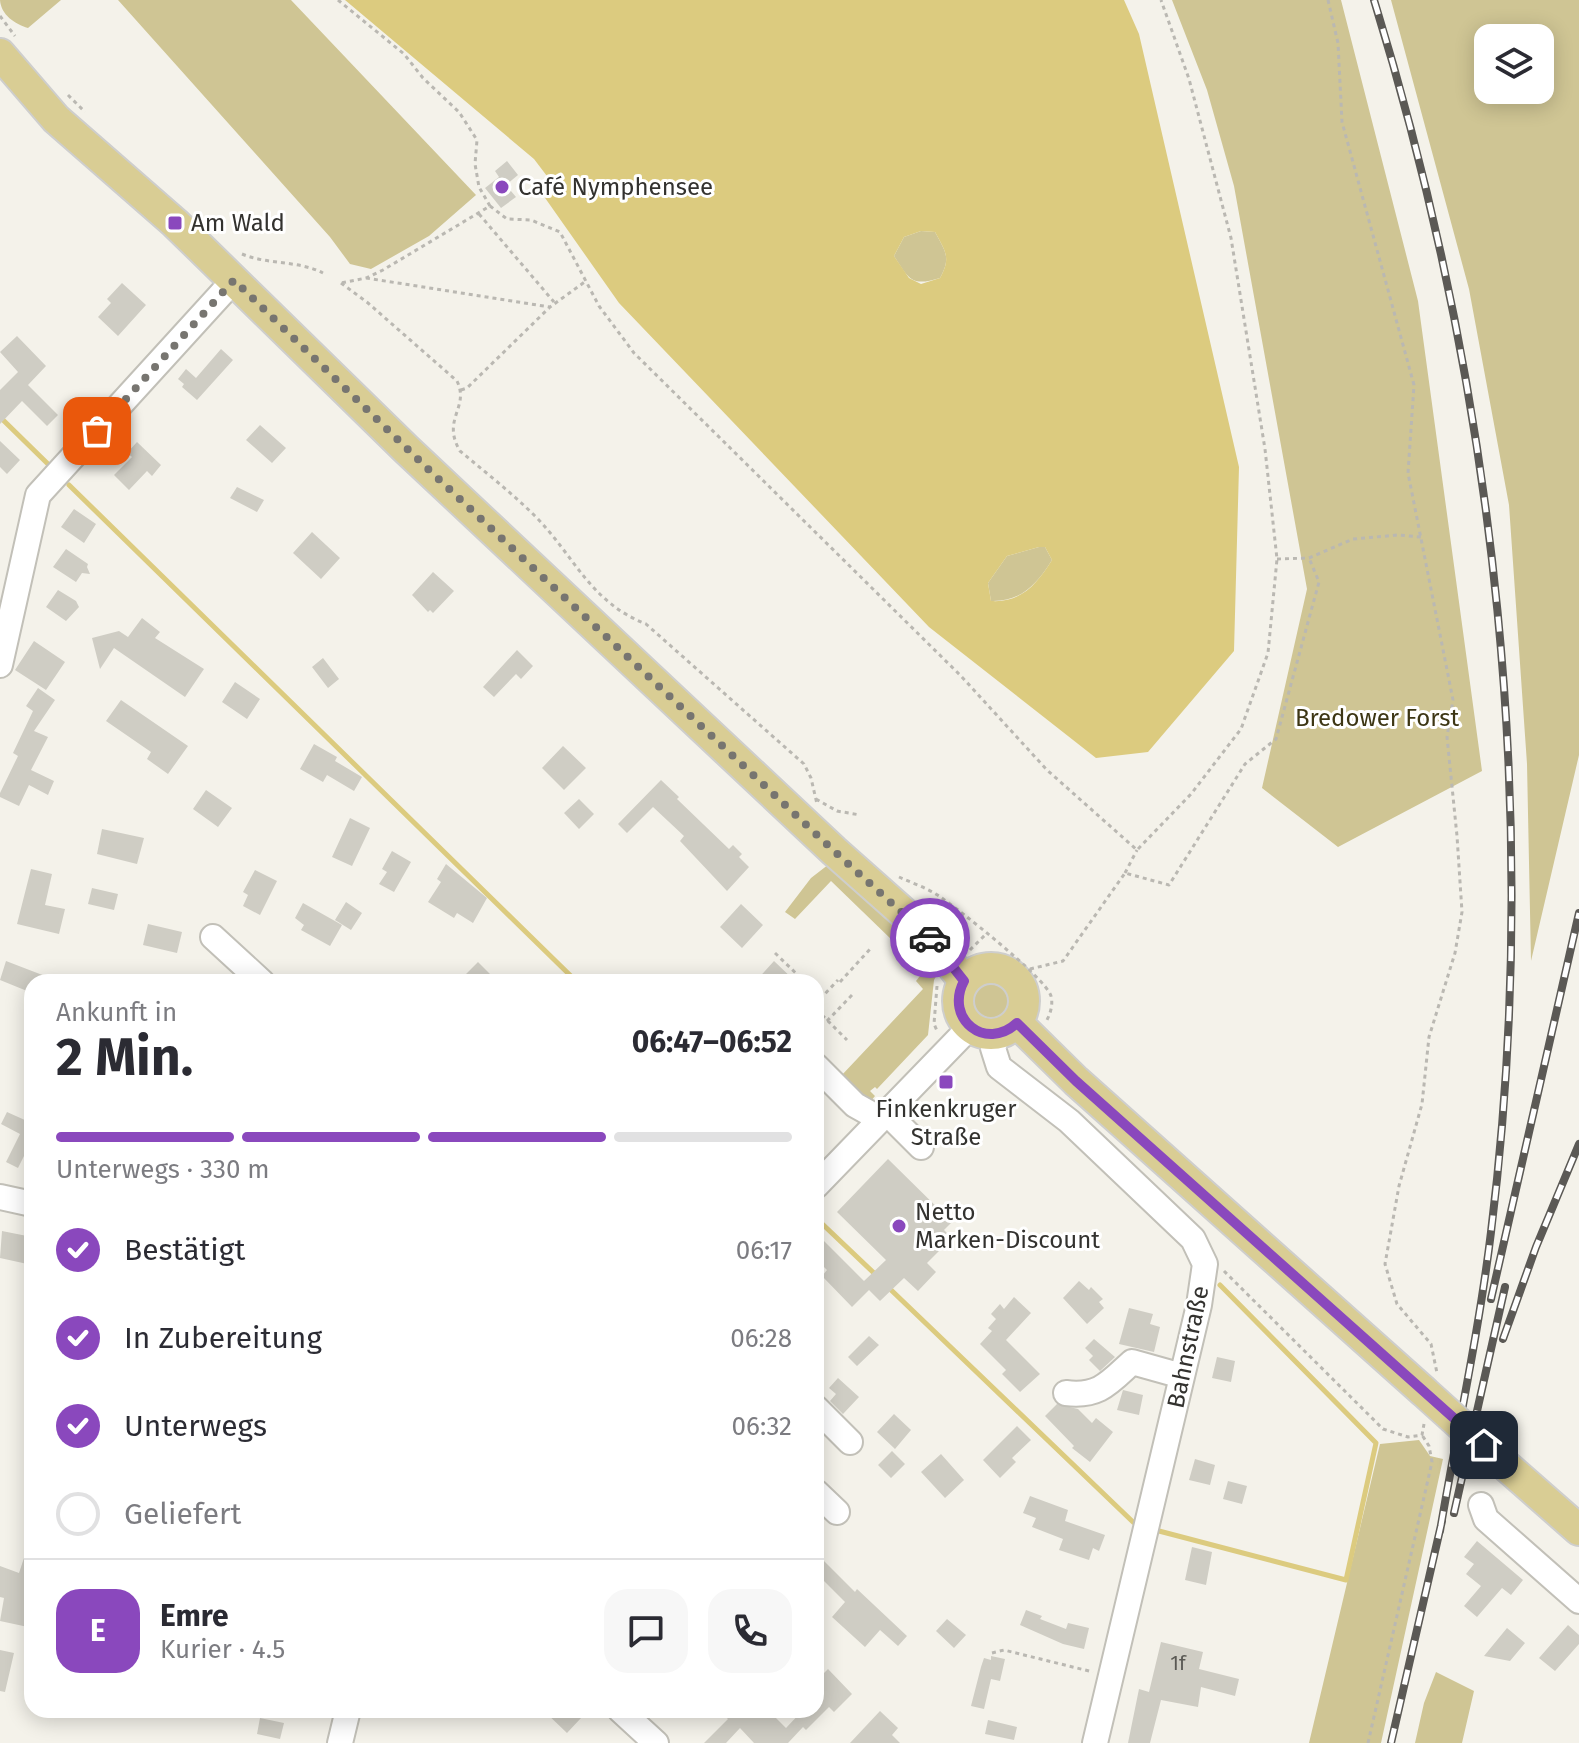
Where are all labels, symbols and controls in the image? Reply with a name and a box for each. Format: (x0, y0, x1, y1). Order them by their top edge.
map controls (1474, 24, 1554, 104)
button: layers (1474, 24, 1554, 104)
place label: Café Nymphensee (518, 173, 713, 201)
marker: Café Nymphensee (493, 178, 511, 196)
place label: Am Wald (191, 209, 285, 237)
marker: Am Wald (166, 214, 184, 232)
pin (63, 397, 131, 465)
icon: bag (75, 409, 119, 453)
park label: Bredower Forst (1295, 704, 1459, 732)
courier (890, 898, 970, 978)
icon: car (908, 916, 952, 960)
text: Ankunft in (56, 997, 177, 1028)
text: 06:47–06:52 (632, 1024, 792, 1060)
text: 2 Min. (56, 1026, 193, 1089)
marker: Finkenkruger Straße (937, 1073, 955, 1091)
place label: Finkenkruger Straße (876, 1095, 1017, 1151)
text: Unterwegs · 330 m (56, 1154, 270, 1185)
place label: Netto Marken-Discount (915, 1198, 1100, 1254)
marker: Netto Marken-Discount (890, 1217, 908, 1235)
icon: check (56, 1228, 100, 1272)
text: Bestätigt (124, 1232, 245, 1268)
text: 06:17 (736, 1235, 792, 1266)
street label: Bahnstraße (1161, 1283, 1215, 1411)
icon: check (56, 1316, 100, 1360)
text: In Zubereitung (124, 1320, 322, 1356)
text: 06:28 (730, 1323, 792, 1354)
icon: check (56, 1404, 100, 1448)
text: Unterwegs (124, 1408, 267, 1444)
text: 06:32 (732, 1411, 792, 1442)
pin (1450, 1411, 1518, 1479)
icon: home (1462, 1423, 1506, 1467)
text: Geliefert (124, 1496, 241, 1532)
button: chat (604, 1589, 688, 1673)
button: phone (708, 1589, 792, 1673)
text: Emre (160, 1598, 229, 1634)
text: E (90, 1613, 106, 1649)
text: Kurier · 4.5 (160, 1634, 285, 1665)
house number: 1f (1170, 1651, 1187, 1675)

